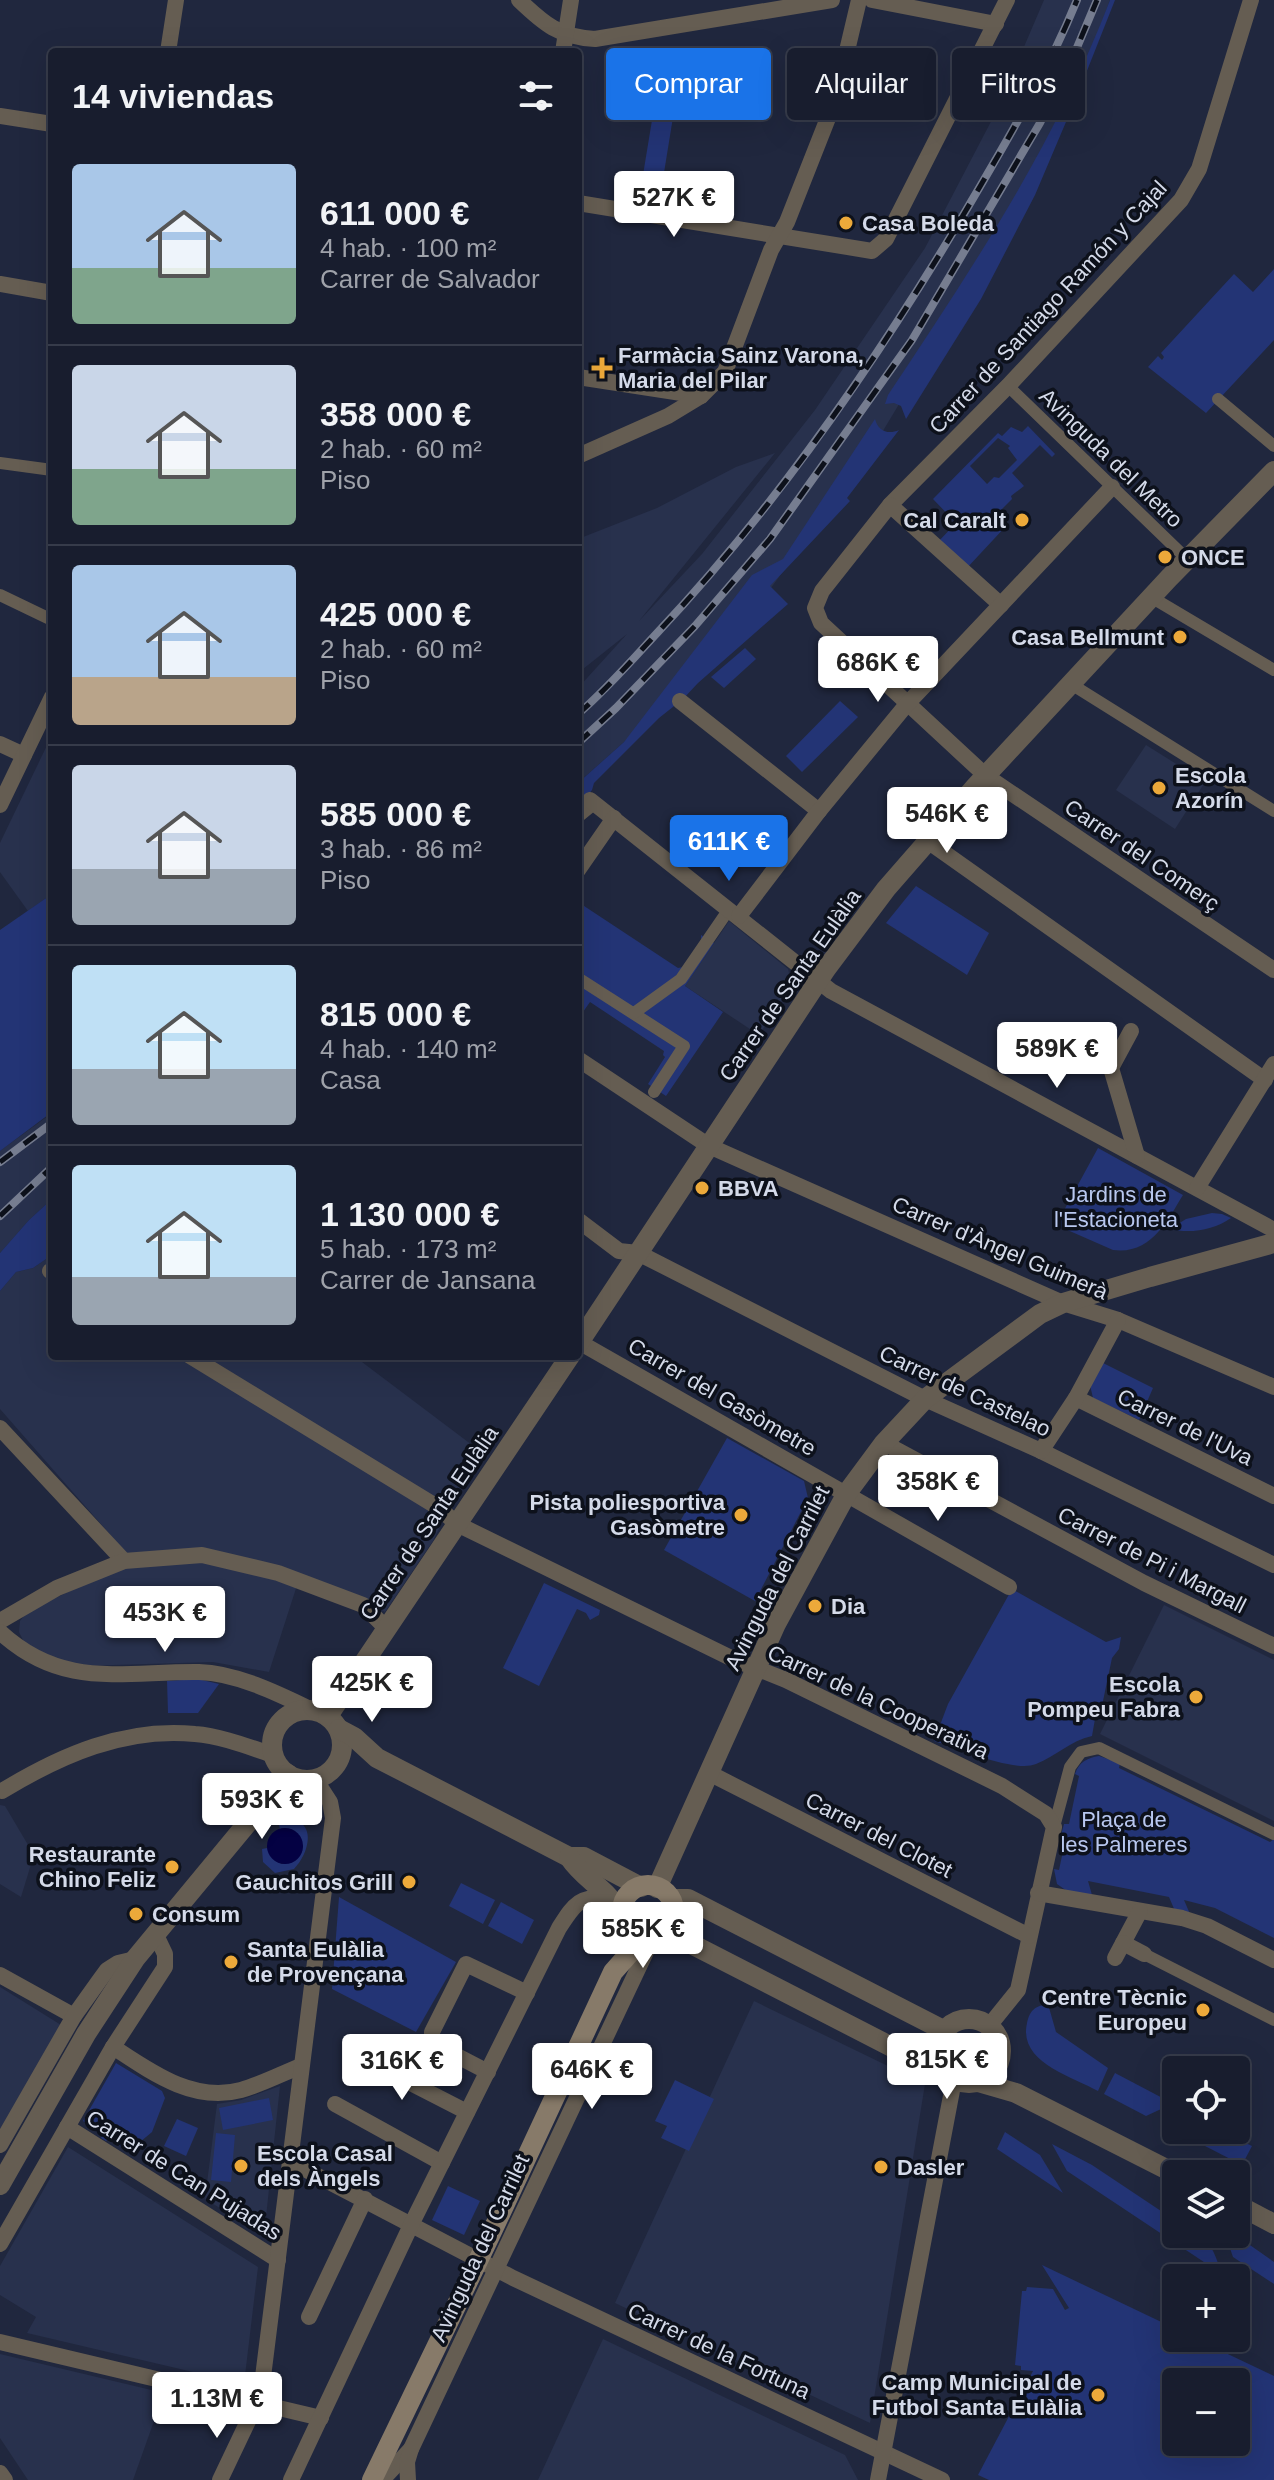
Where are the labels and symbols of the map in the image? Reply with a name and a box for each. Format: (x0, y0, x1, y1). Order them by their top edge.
pin: 527K € (609, 171, 739, 239)
street label: Carrer de Santiago Ramón y Cajal (924, 176, 1172, 438)
place label: Casa Boleda (862, 211, 995, 236)
marker: Casa Boleda (837, 214, 855, 232)
place label: Farmàcia Sainz Varona, Maria del Pilar (618, 343, 864, 393)
marker: Farmàcia Sainz Varona, Maria del Pilar (593, 359, 611, 377)
street label: Avinguda del Metro (1034, 383, 1188, 533)
place label: Cal Caralt (903, 508, 1007, 533)
marker: Cal Caralt (1013, 511, 1031, 529)
place label: ONCE (1181, 545, 1245, 570)
marker: ONCE (1156, 548, 1174, 566)
place label: Casa Bellmunt (1011, 625, 1165, 650)
marker: Casa Bellmunt (1171, 628, 1189, 646)
pin: 686K € (813, 636, 943, 704)
place label: Escola Azorín (1175, 763, 1247, 813)
marker: Escola Azorín (1150, 779, 1168, 797)
pin: 546K € (882, 787, 1012, 855)
street label: Carrer del Comerç (1060, 794, 1224, 916)
pin: 611K € (664, 815, 794, 883)
street label: Carrer de Santa Eulàlia (714, 884, 866, 1086)
pin: 589K € (992, 1022, 1122, 1090)
place label: BBVA (718, 1176, 779, 1201)
marker: BBVA (693, 1179, 711, 1197)
park label: Jardins de l'Estacioneta (1054, 1182, 1179, 1232)
street label: Carrer d'Àngel Guimerà (889, 1191, 1112, 1305)
street label: Carrer del Gasòmetre (624, 1333, 820, 1461)
street label: Carrer de Castelao (875, 1340, 1055, 1442)
street label: Carrer de l'Uva (1113, 1383, 1257, 1471)
street label: Carrer de Santa Eulàlia (355, 1421, 504, 1625)
pin: 358K € (873, 1455, 1003, 1523)
street label: Avinguda del Carrilet (720, 1482, 834, 1674)
place label: Pista poliesportiva Gasòmetre (529, 1490, 726, 1540)
street label: Carrer de Pi i Margall (1054, 1502, 1250, 1618)
marker: Pista poliesportiva Gasòmetre (732, 1506, 750, 1524)
pin: 453K € (100, 1586, 230, 1654)
place label: Dia (831, 1594, 866, 1619)
marker: Dia (806, 1597, 824, 1615)
street label: Carrer de la Cooperativa (764, 1640, 993, 1765)
pin: 425K € (307, 1656, 437, 1724)
place label: Escola Pompeu Fabra (1027, 1672, 1181, 1722)
marker: Escola Pompeu Fabra (1187, 1688, 1205, 1706)
pin: 593K € (197, 1773, 327, 1841)
street label: Carrer del Clotet (801, 1787, 957, 1883)
park label: Plaça de les Palmeres (1060, 1807, 1188, 1857)
place label: Restaurante Chino Feliz (29, 1842, 156, 1892)
marker: Restaurante Chino Feliz (163, 1858, 181, 1876)
place label: Gauchitos Grill (235, 1870, 393, 1895)
marker: Gauchitos Grill (400, 1873, 418, 1891)
place label: Consum (152, 1902, 240, 1927)
pin: 585K € (578, 1902, 708, 1970)
marker: Consum (127, 1905, 145, 1923)
place label: Santa Eulàlia de Provençana (247, 1937, 404, 1987)
marker: Santa Eulàlia de Provençana (222, 1953, 240, 1971)
place label: Centre Tècnic Europeu (1042, 1985, 1187, 2035)
marker: Centre Tècnic Europeu (1194, 2001, 1212, 2019)
pin: 815K € (882, 2033, 1012, 2101)
pin: 316K € (337, 2034, 467, 2102)
pin: 646K € (527, 2043, 657, 2111)
street label: Carrer de Can Pujadas (82, 2105, 286, 2245)
place label: Escola Casal dels Àngels (257, 2141, 393, 2191)
street label: Avinguda del Carrilet (426, 2150, 534, 2346)
place label: Dasler (897, 2155, 965, 2180)
marker: Escola Casal dels Àngels (232, 2157, 250, 2175)
marker: Dasler (872, 2158, 890, 2176)
street label: Carrer de la Fortuna (624, 2298, 815, 2405)
place label: Camp Municipal de Futbol Santa Eulàlia (872, 2370, 1083, 2420)
pin: 1.13M € (143, 2372, 291, 2440)
marker: Camp Municipal de Futbol Santa Eulàlia (1089, 2386, 1107, 2404)

